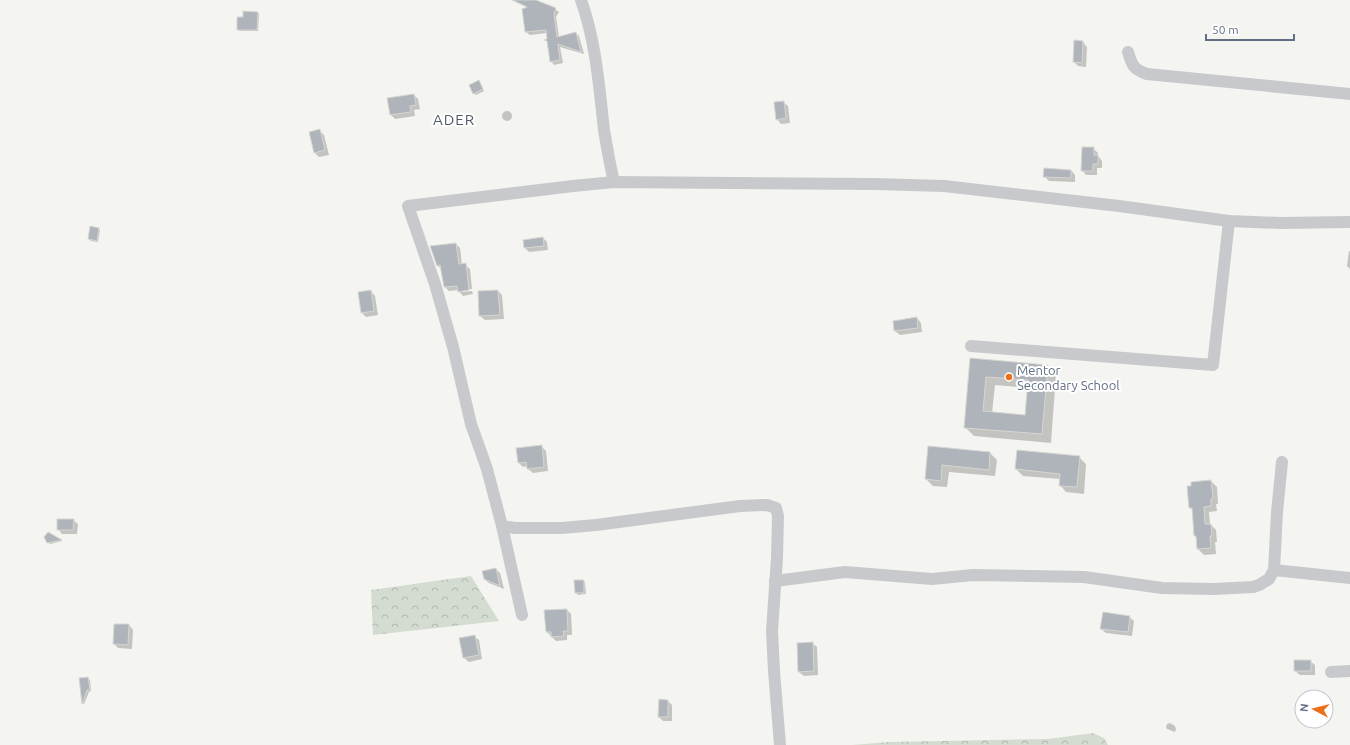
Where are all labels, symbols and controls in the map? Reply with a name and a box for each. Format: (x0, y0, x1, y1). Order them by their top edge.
scale bar (1206, 16, 1294, 42)
text: 50 m (1212, 23, 1239, 36)
district label: ADER (433, 111, 475, 128)
place label: Mentor Secondary School (1017, 363, 1120, 392)
marker: Mentor Secondary School (1004, 372, 1014, 382)
north arrow (1294, 689, 1334, 729)
text: N (1298, 703, 1311, 713)

